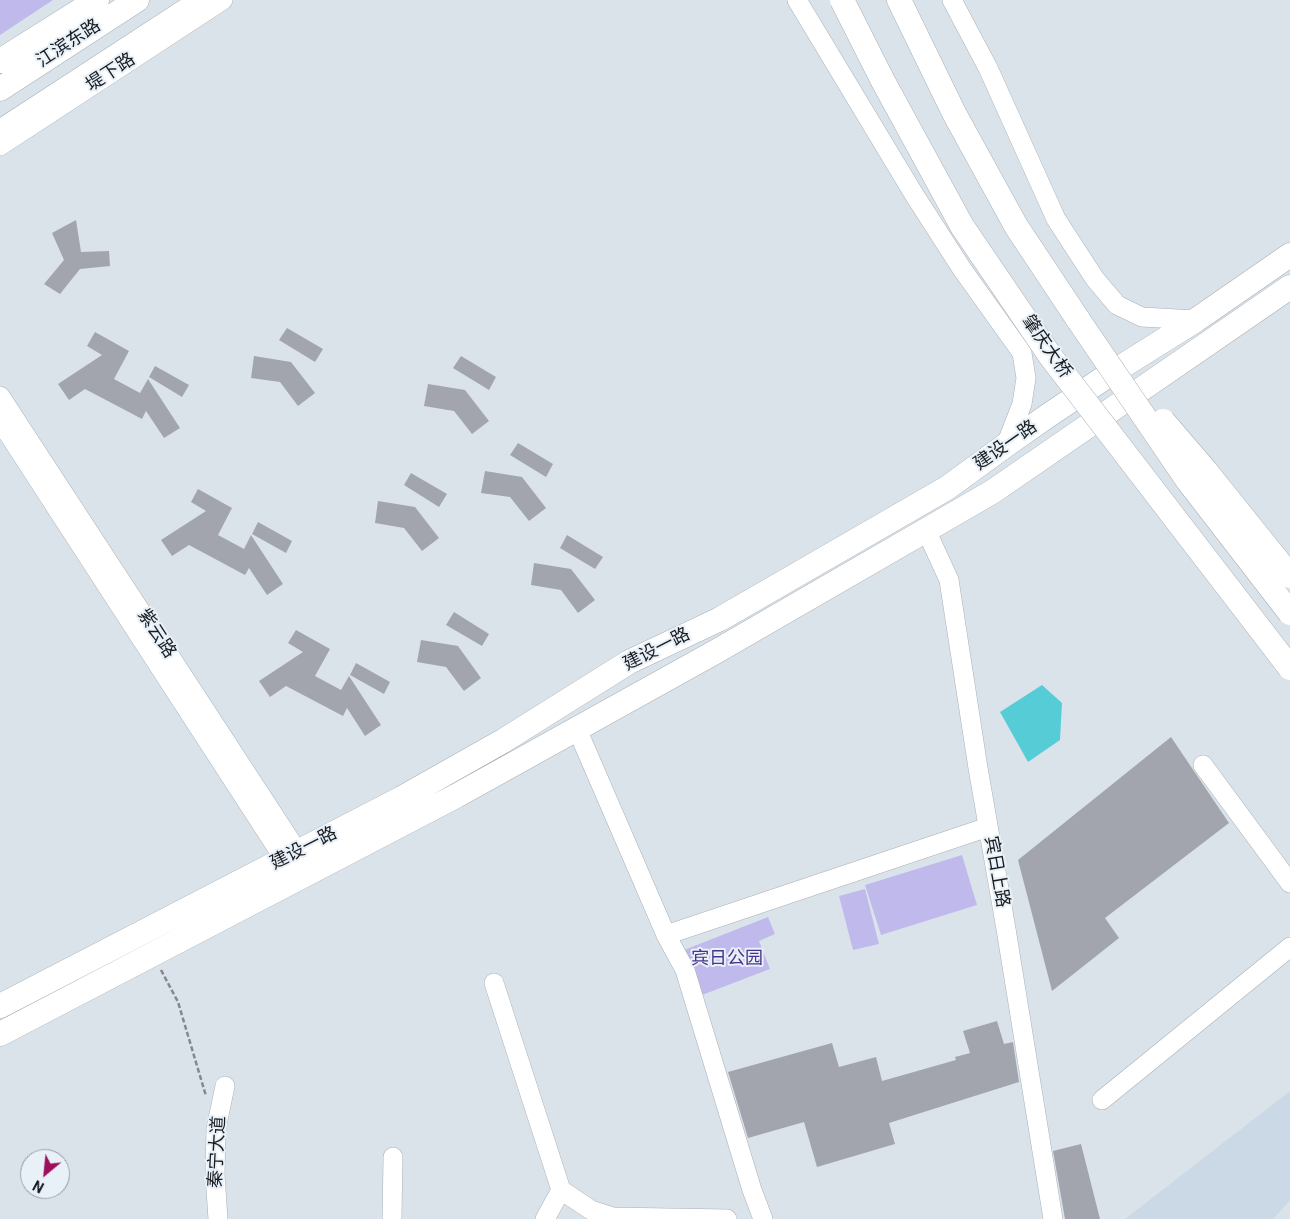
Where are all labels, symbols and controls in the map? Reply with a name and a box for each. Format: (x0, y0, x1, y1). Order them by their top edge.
street label: 江滨东路 (33, 15, 105, 73)
street label: 堤下路 (82, 49, 140, 97)
street label: 肇庆大桥 (1017, 311, 1075, 383)
street label: 建设一路 (970, 417, 1042, 475)
street label: 紫云路 (132, 605, 180, 663)
street label: 建设一路 (620, 624, 694, 676)
street label: 建设一路 (267, 823, 341, 875)
street label: 宾日上路 (979, 835, 1013, 909)
park label: 宾日公园 (691, 948, 763, 970)
street label: 秦宁大道 (205, 1115, 231, 1189)
north arrow (20, 1149, 70, 1199)
text: N (30, 1177, 47, 1196)

